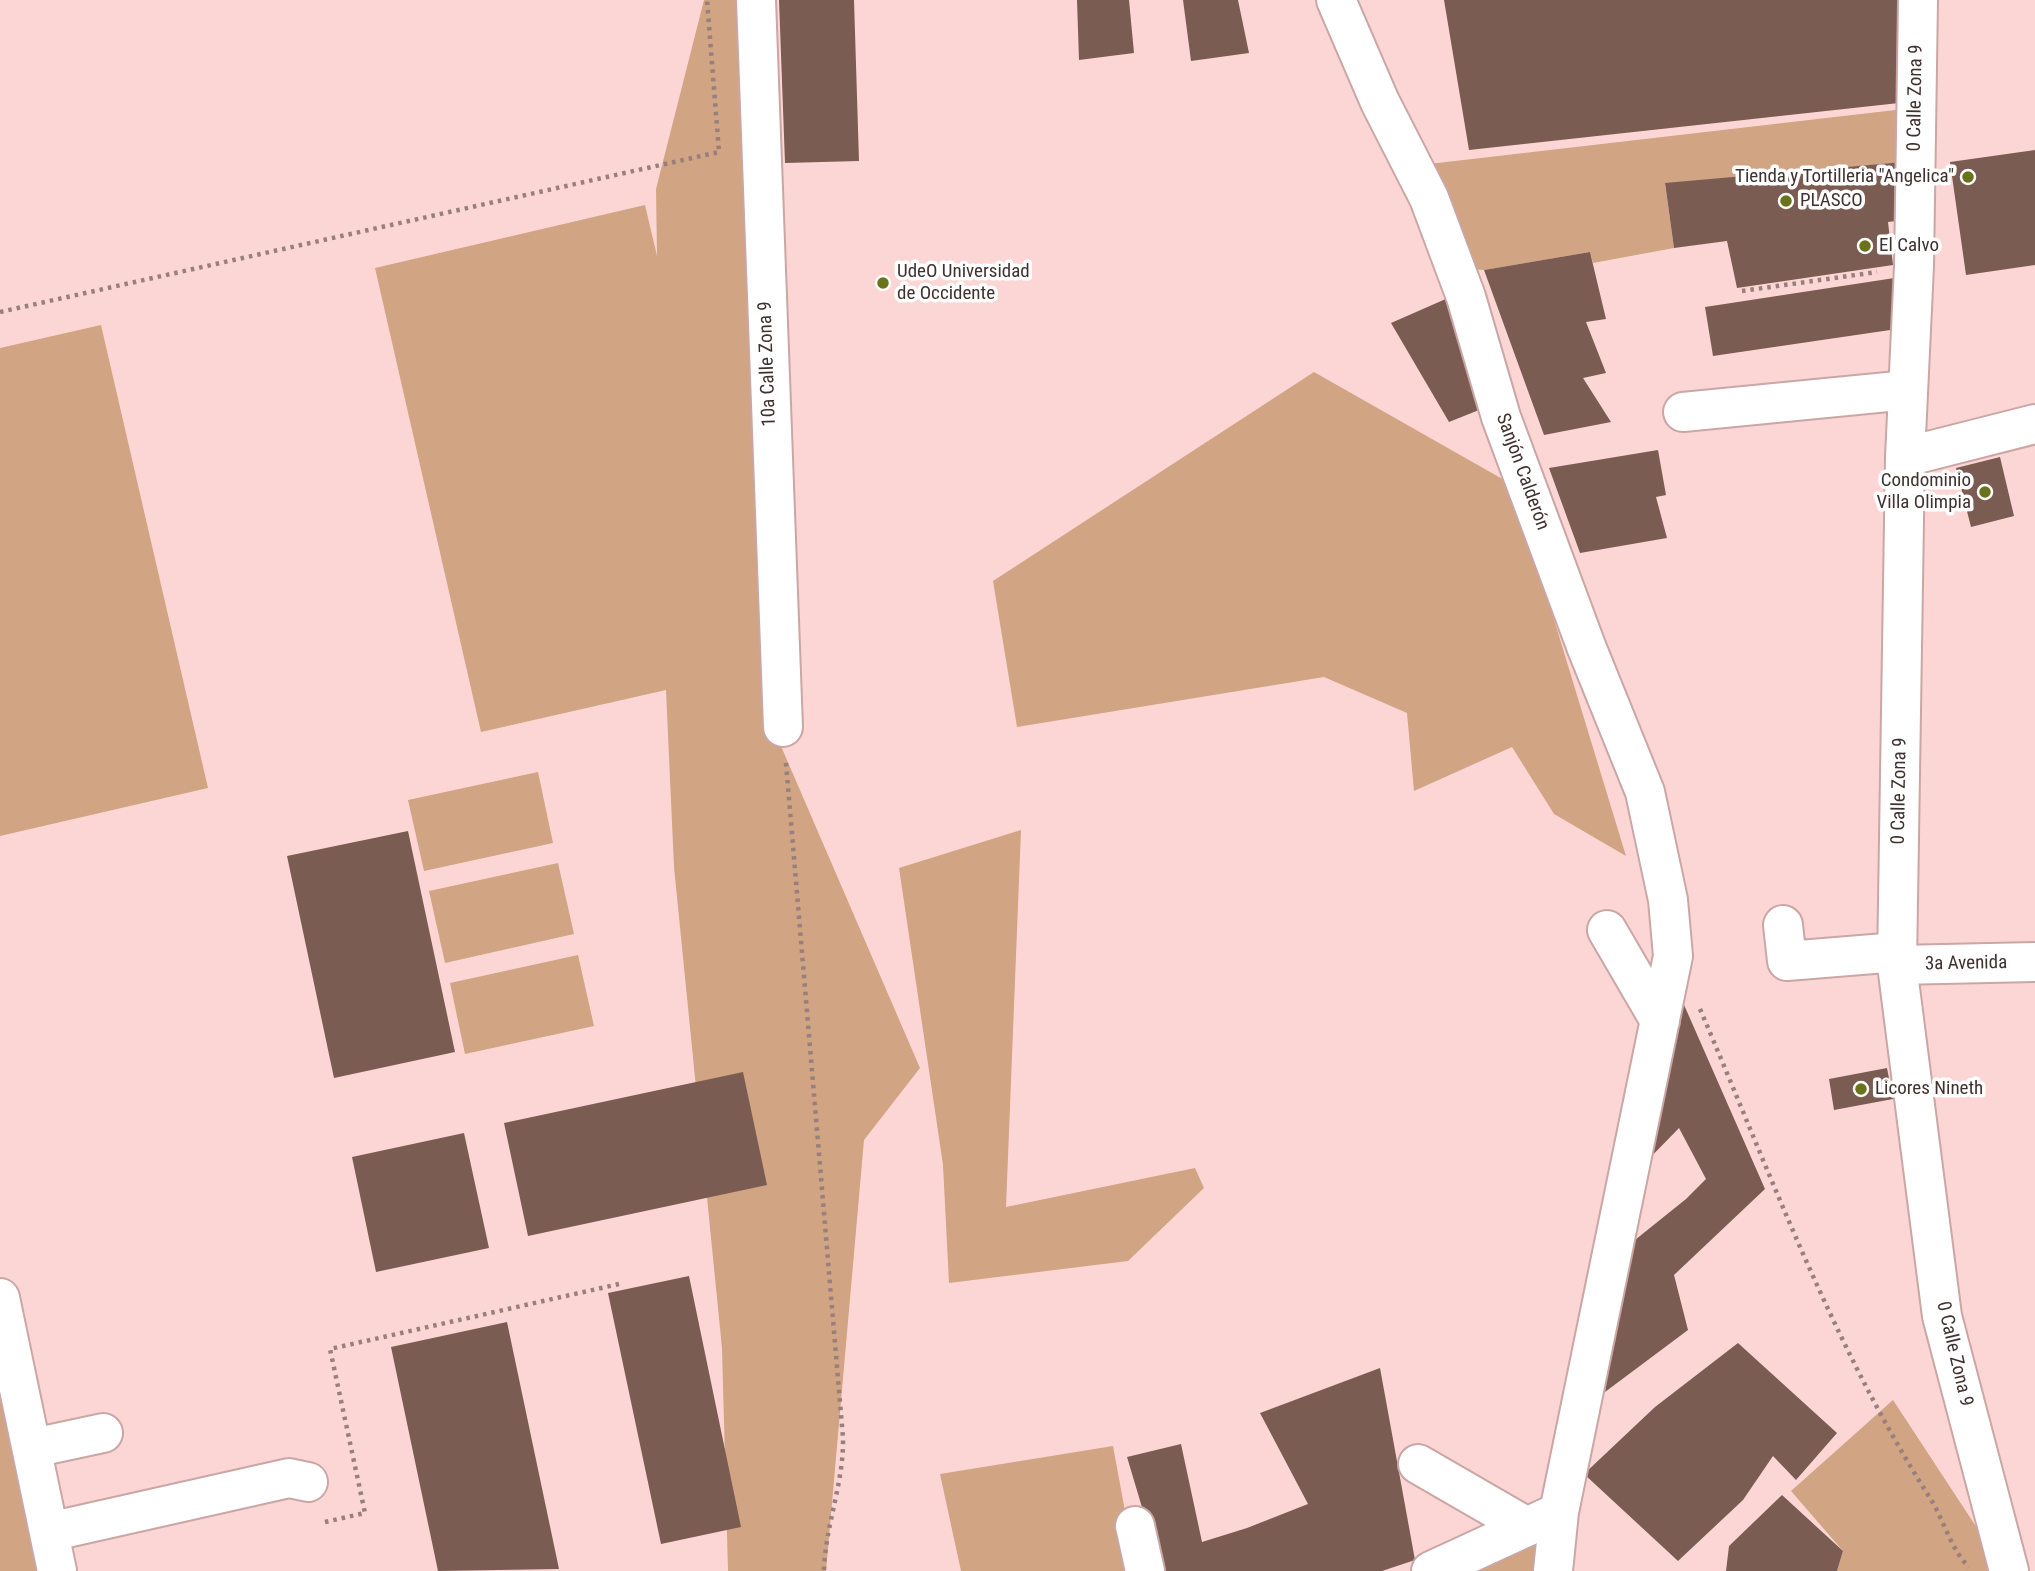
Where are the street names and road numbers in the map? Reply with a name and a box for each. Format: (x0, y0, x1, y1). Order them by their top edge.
street label: 0 Calle Zona 9 (1904, 44, 1928, 152)
street label: 10a Calle Zona 9 (754, 301, 782, 427)
street label: Sanjón Calderón (1490, 411, 1554, 533)
street label: 0 Calle Zona 9 (1888, 737, 1912, 845)
street label: 3a Avenida (1925, 952, 2007, 976)
street label: 0 Calle Zona 9 (1931, 1299, 1977, 1409)

